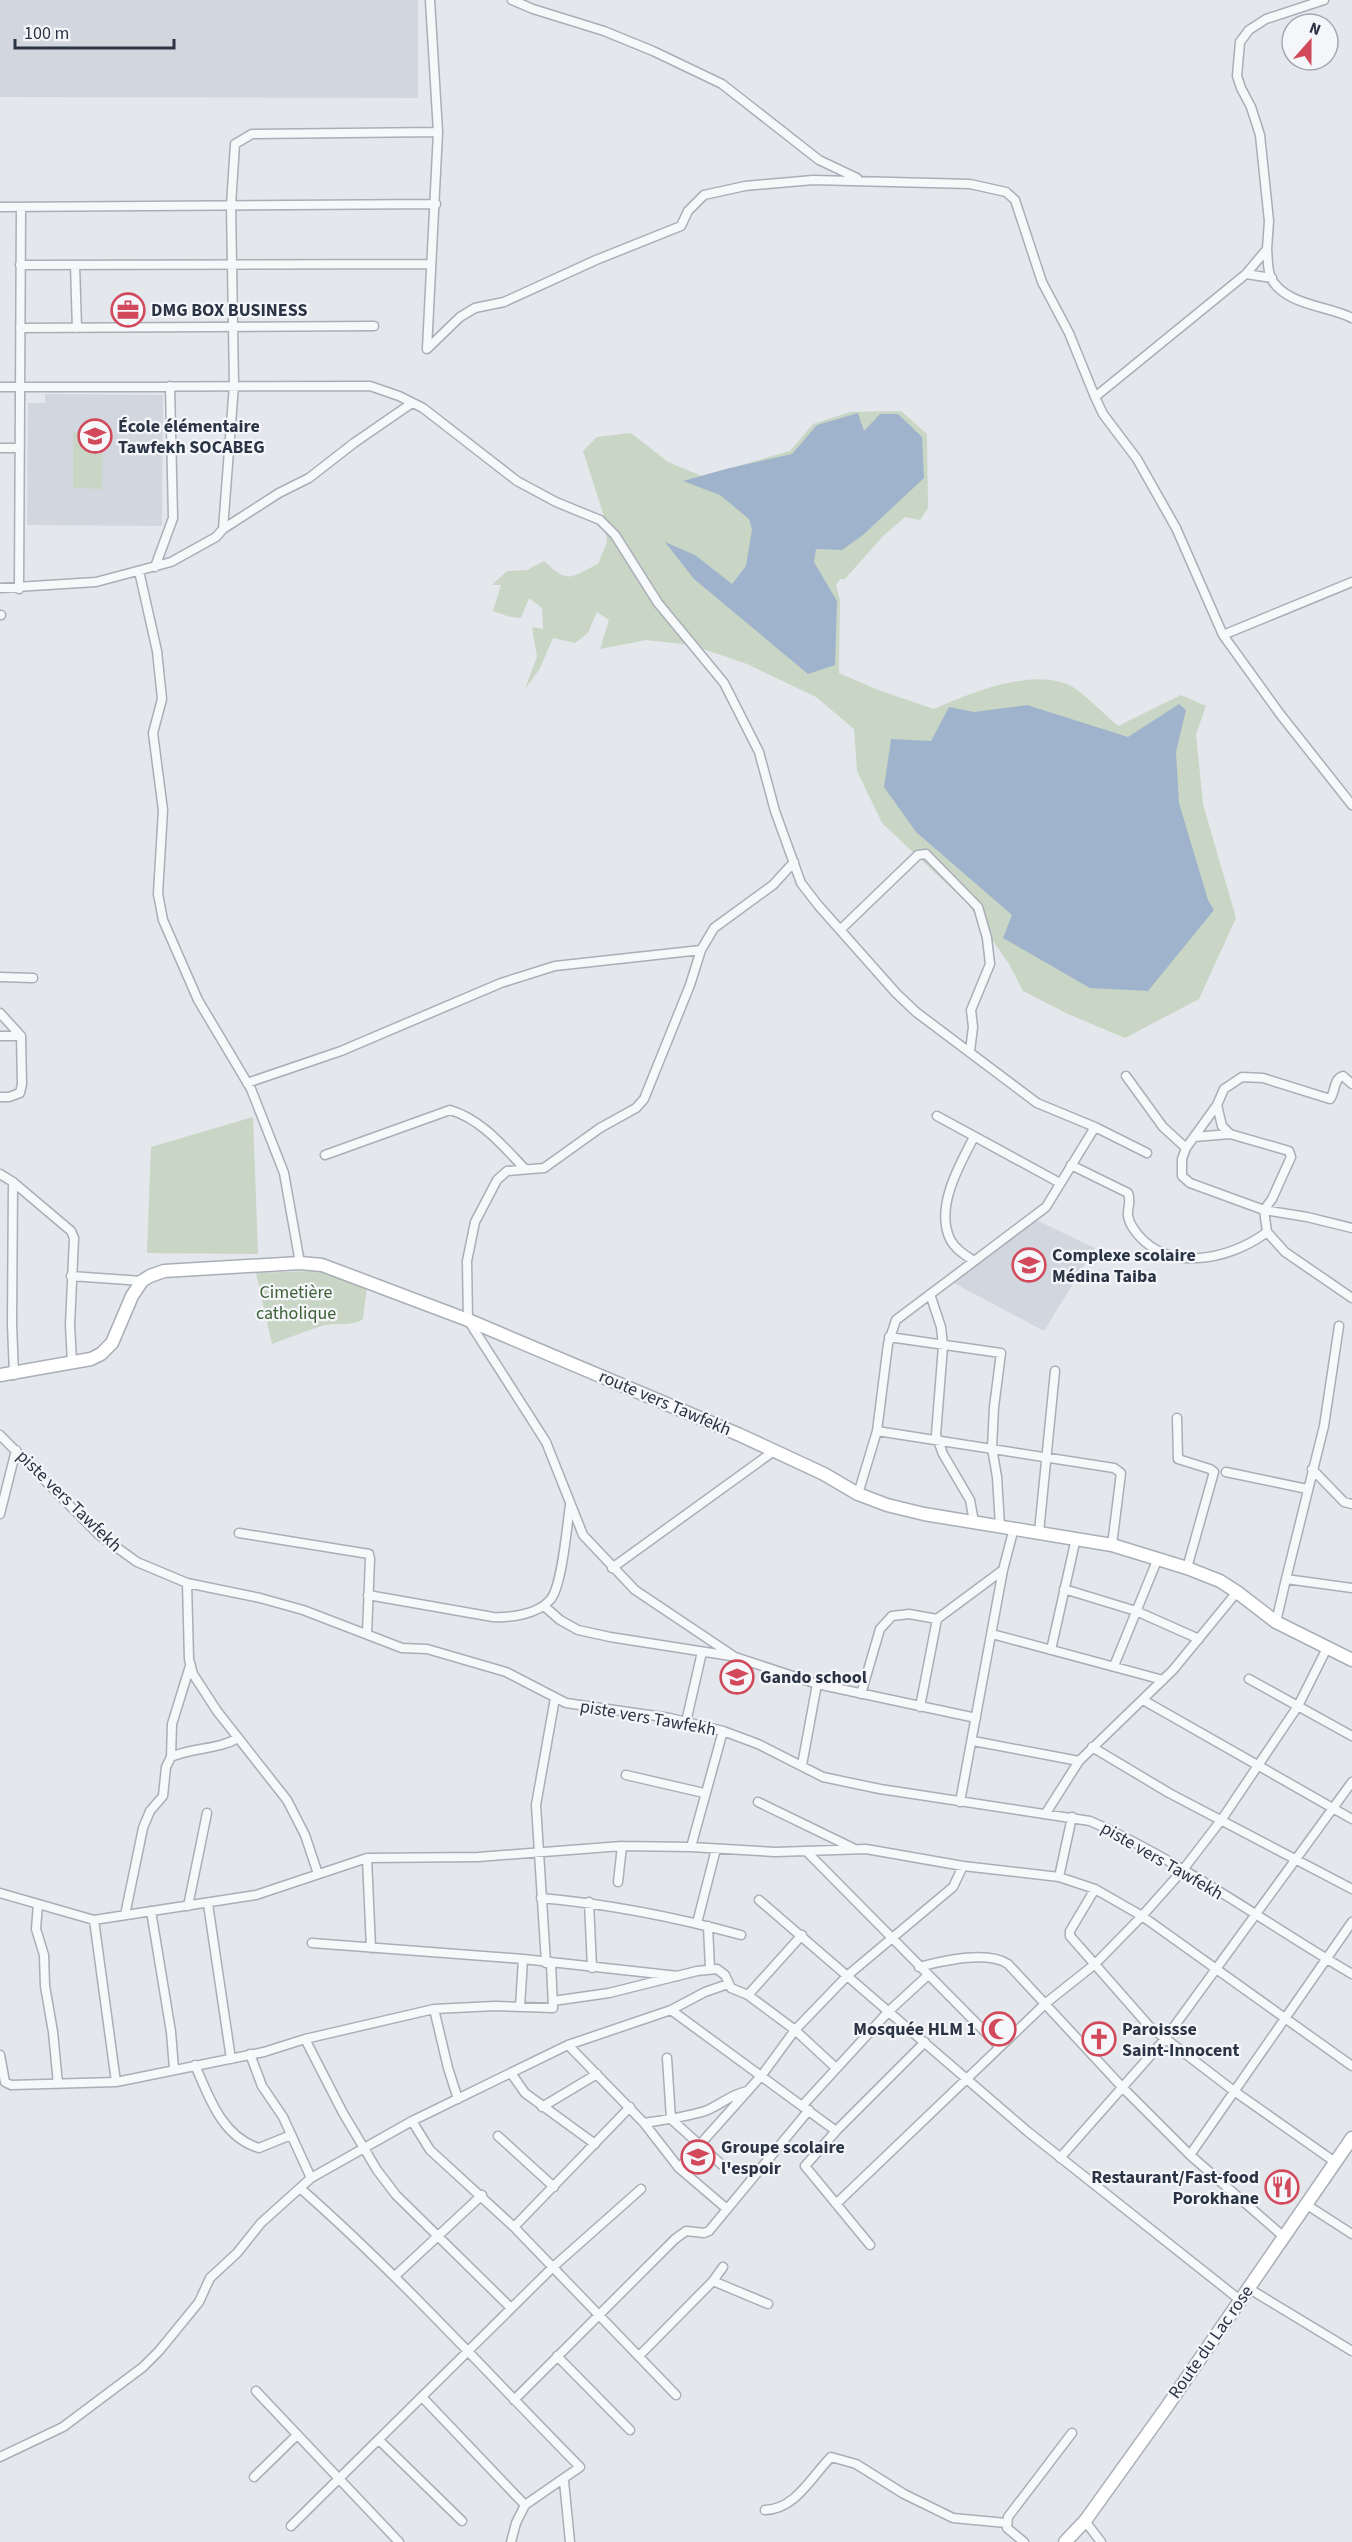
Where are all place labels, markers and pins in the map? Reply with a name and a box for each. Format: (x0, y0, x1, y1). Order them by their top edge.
office icon: DMG BOX BUSINESS (110, 292, 146, 328)
place label: DMG BOX BUSINESS (151, 298, 307, 323)
place label: École élémentaire Tawfekh SOCABEG (118, 414, 265, 460)
school or university icon: École élémentaire Tawfekh SOCABEG (77, 418, 113, 454)
place label: Complexe scolaire Médina Taiba (1052, 1243, 1196, 1289)
school or university icon: Complexe scolaire Médina Taiba (1011, 1247, 1047, 1283)
school or university icon: Gando school (719, 1659, 755, 1695)
place label: Gando school (760, 1665, 867, 1690)
mosque icon: Mosquée HLM 1 (981, 2011, 1017, 2047)
place label: Mosquée HLM 1 (853, 2017, 976, 2042)
place label: Paroissse Saint-Innocent (1122, 2017, 1240, 2063)
church icon: Paroissse Saint-Innocent (1081, 2021, 1117, 2057)
place label: Groupe scolaire l'espoir (721, 2135, 845, 2181)
school or university icon: Groupe scolaire l'espoir (680, 2139, 716, 2175)
place label: Restaurant/Fast-food Porokhane (1091, 2165, 1259, 2211)
restaurant icon: Restaurant/Fast-food Porokhane (1264, 2169, 1300, 2205)

